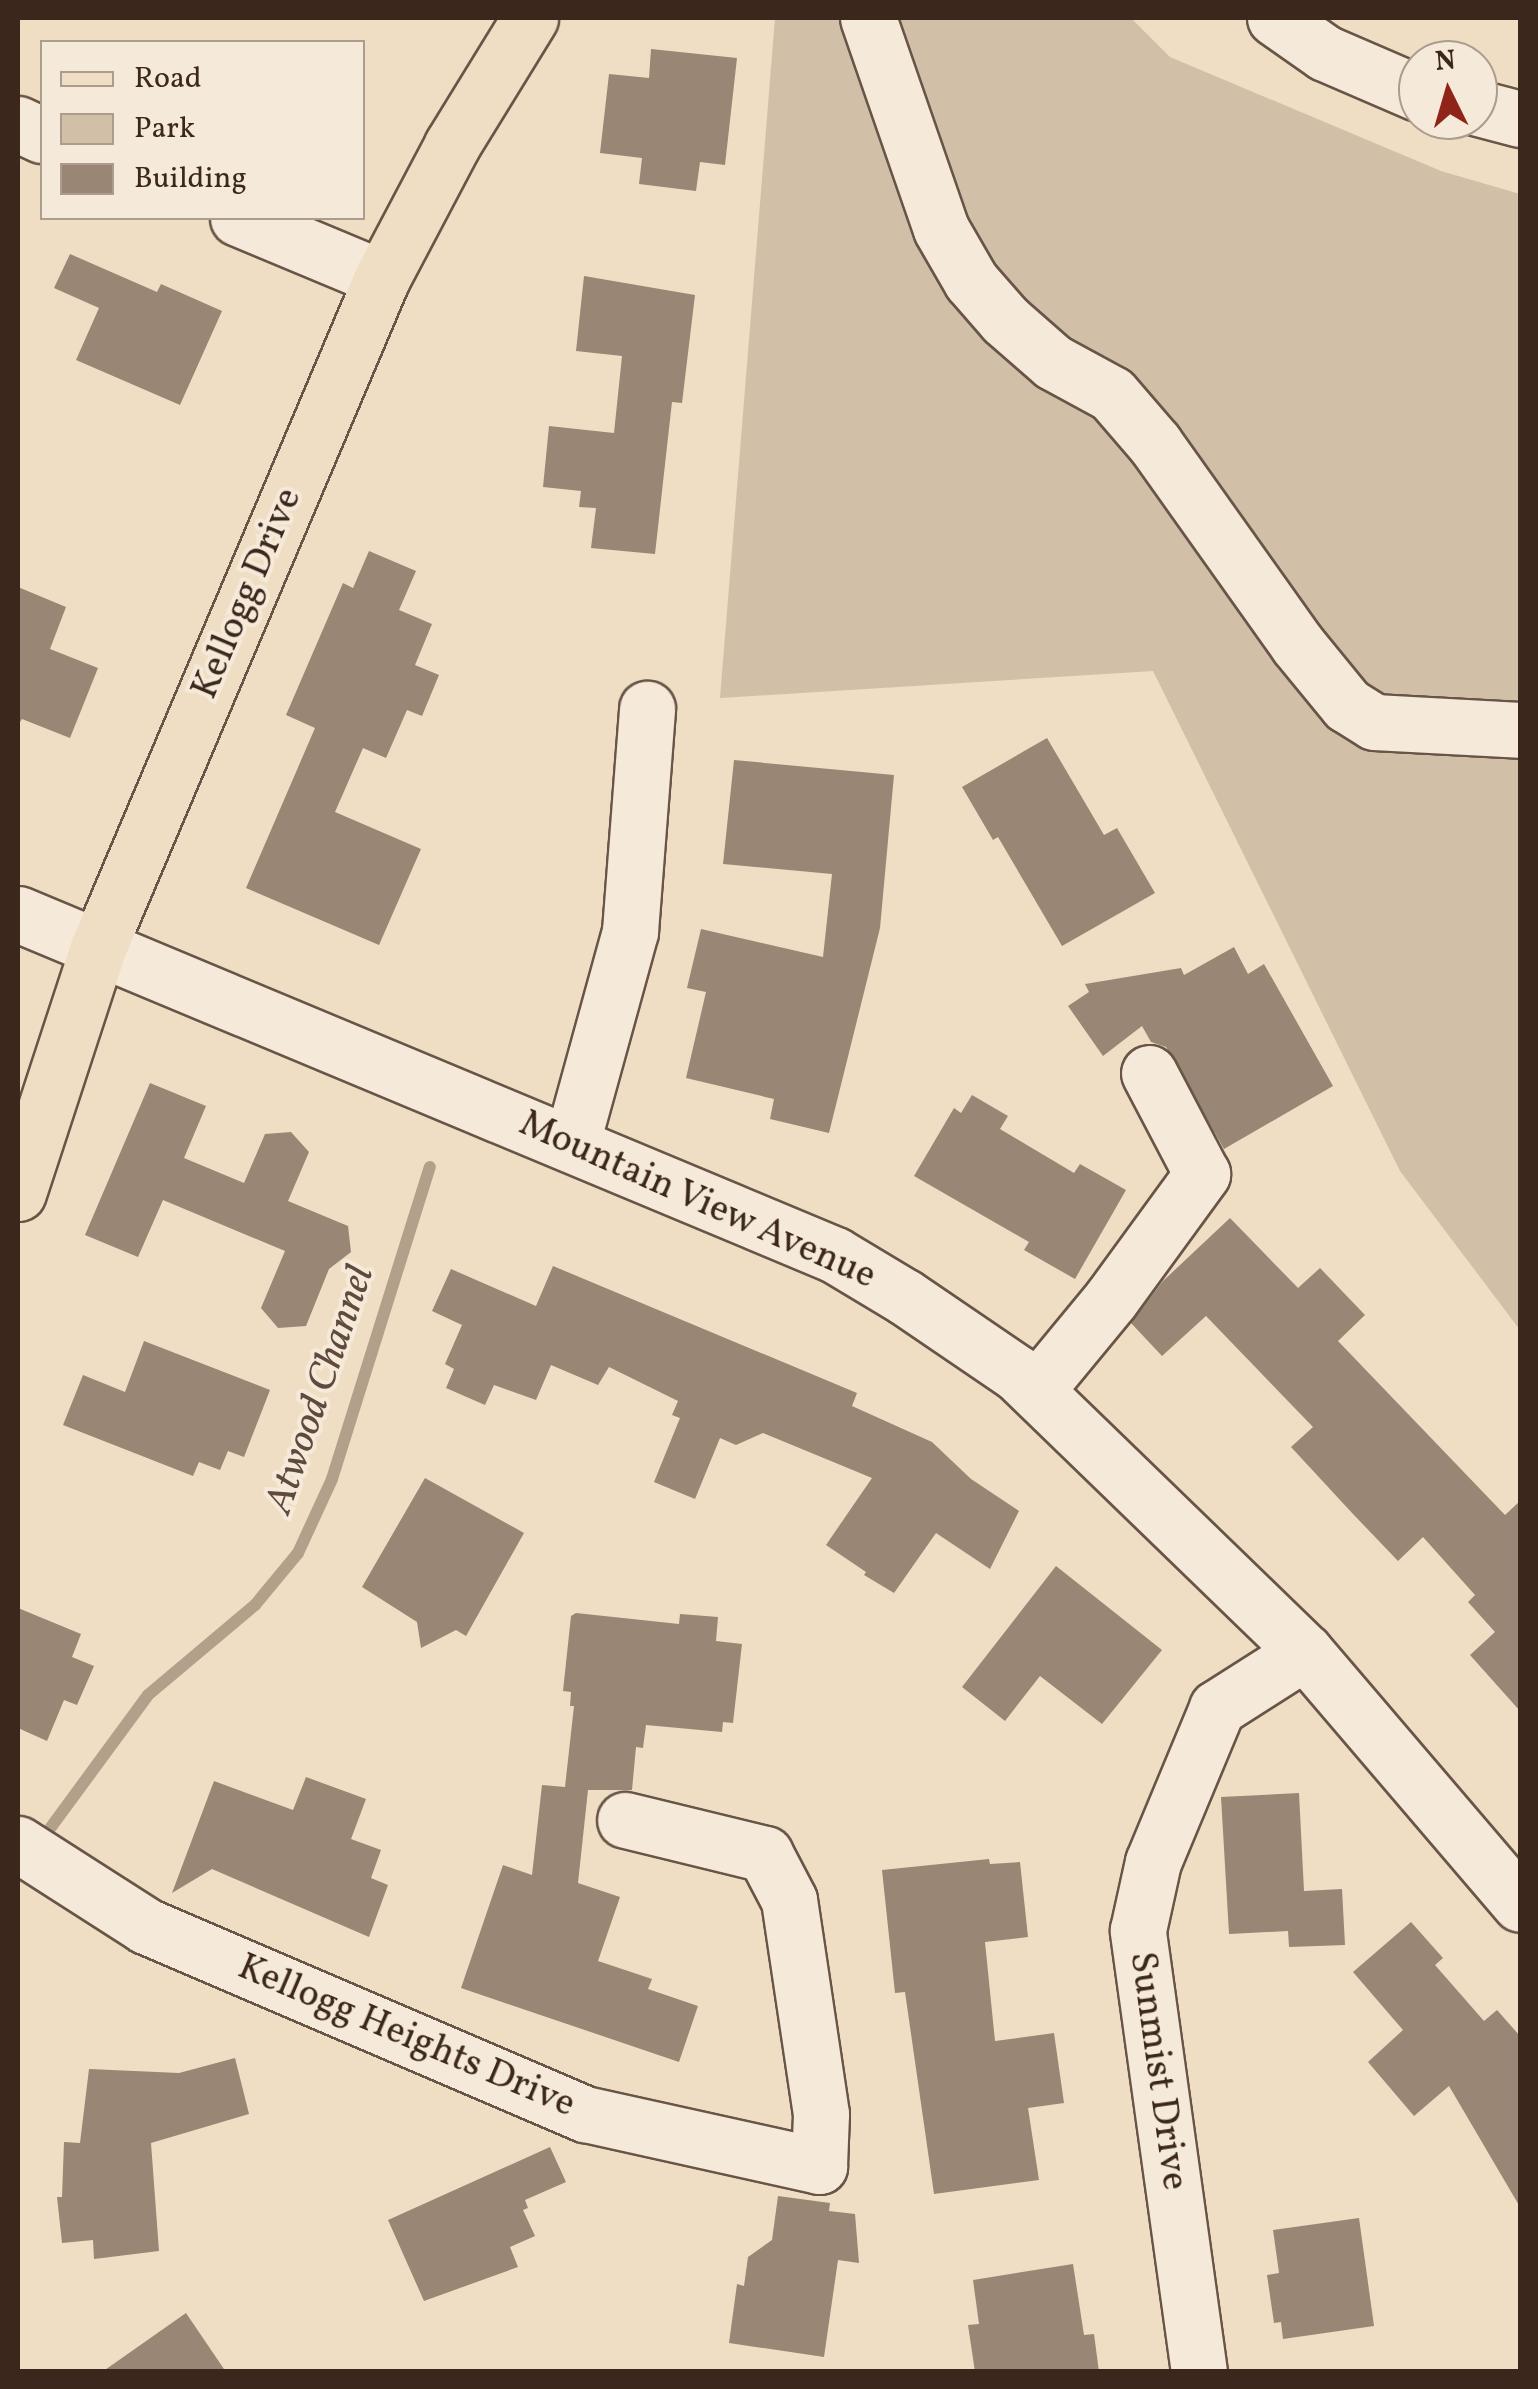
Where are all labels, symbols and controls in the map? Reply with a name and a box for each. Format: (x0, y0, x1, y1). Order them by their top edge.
legend (40, 40, 365, 220)
north arrow (1398, 40, 1498, 140)
text: N (1434, 41, 1457, 82)
text: Road (134, 58, 202, 100)
text: Park (134, 108, 195, 150)
text: Building (134, 158, 247, 200)
street label: Kellogg Drive (183, 482, 313, 706)
street label: Mountain View Avenue (511, 1101, 883, 1301)
water label: Atwood Channel (256, 1260, 386, 1520)
street label: Kellogg Heights Drive (231, 1945, 581, 2129)
street label: Sunmist Drive (1118, 1949, 1196, 2193)

